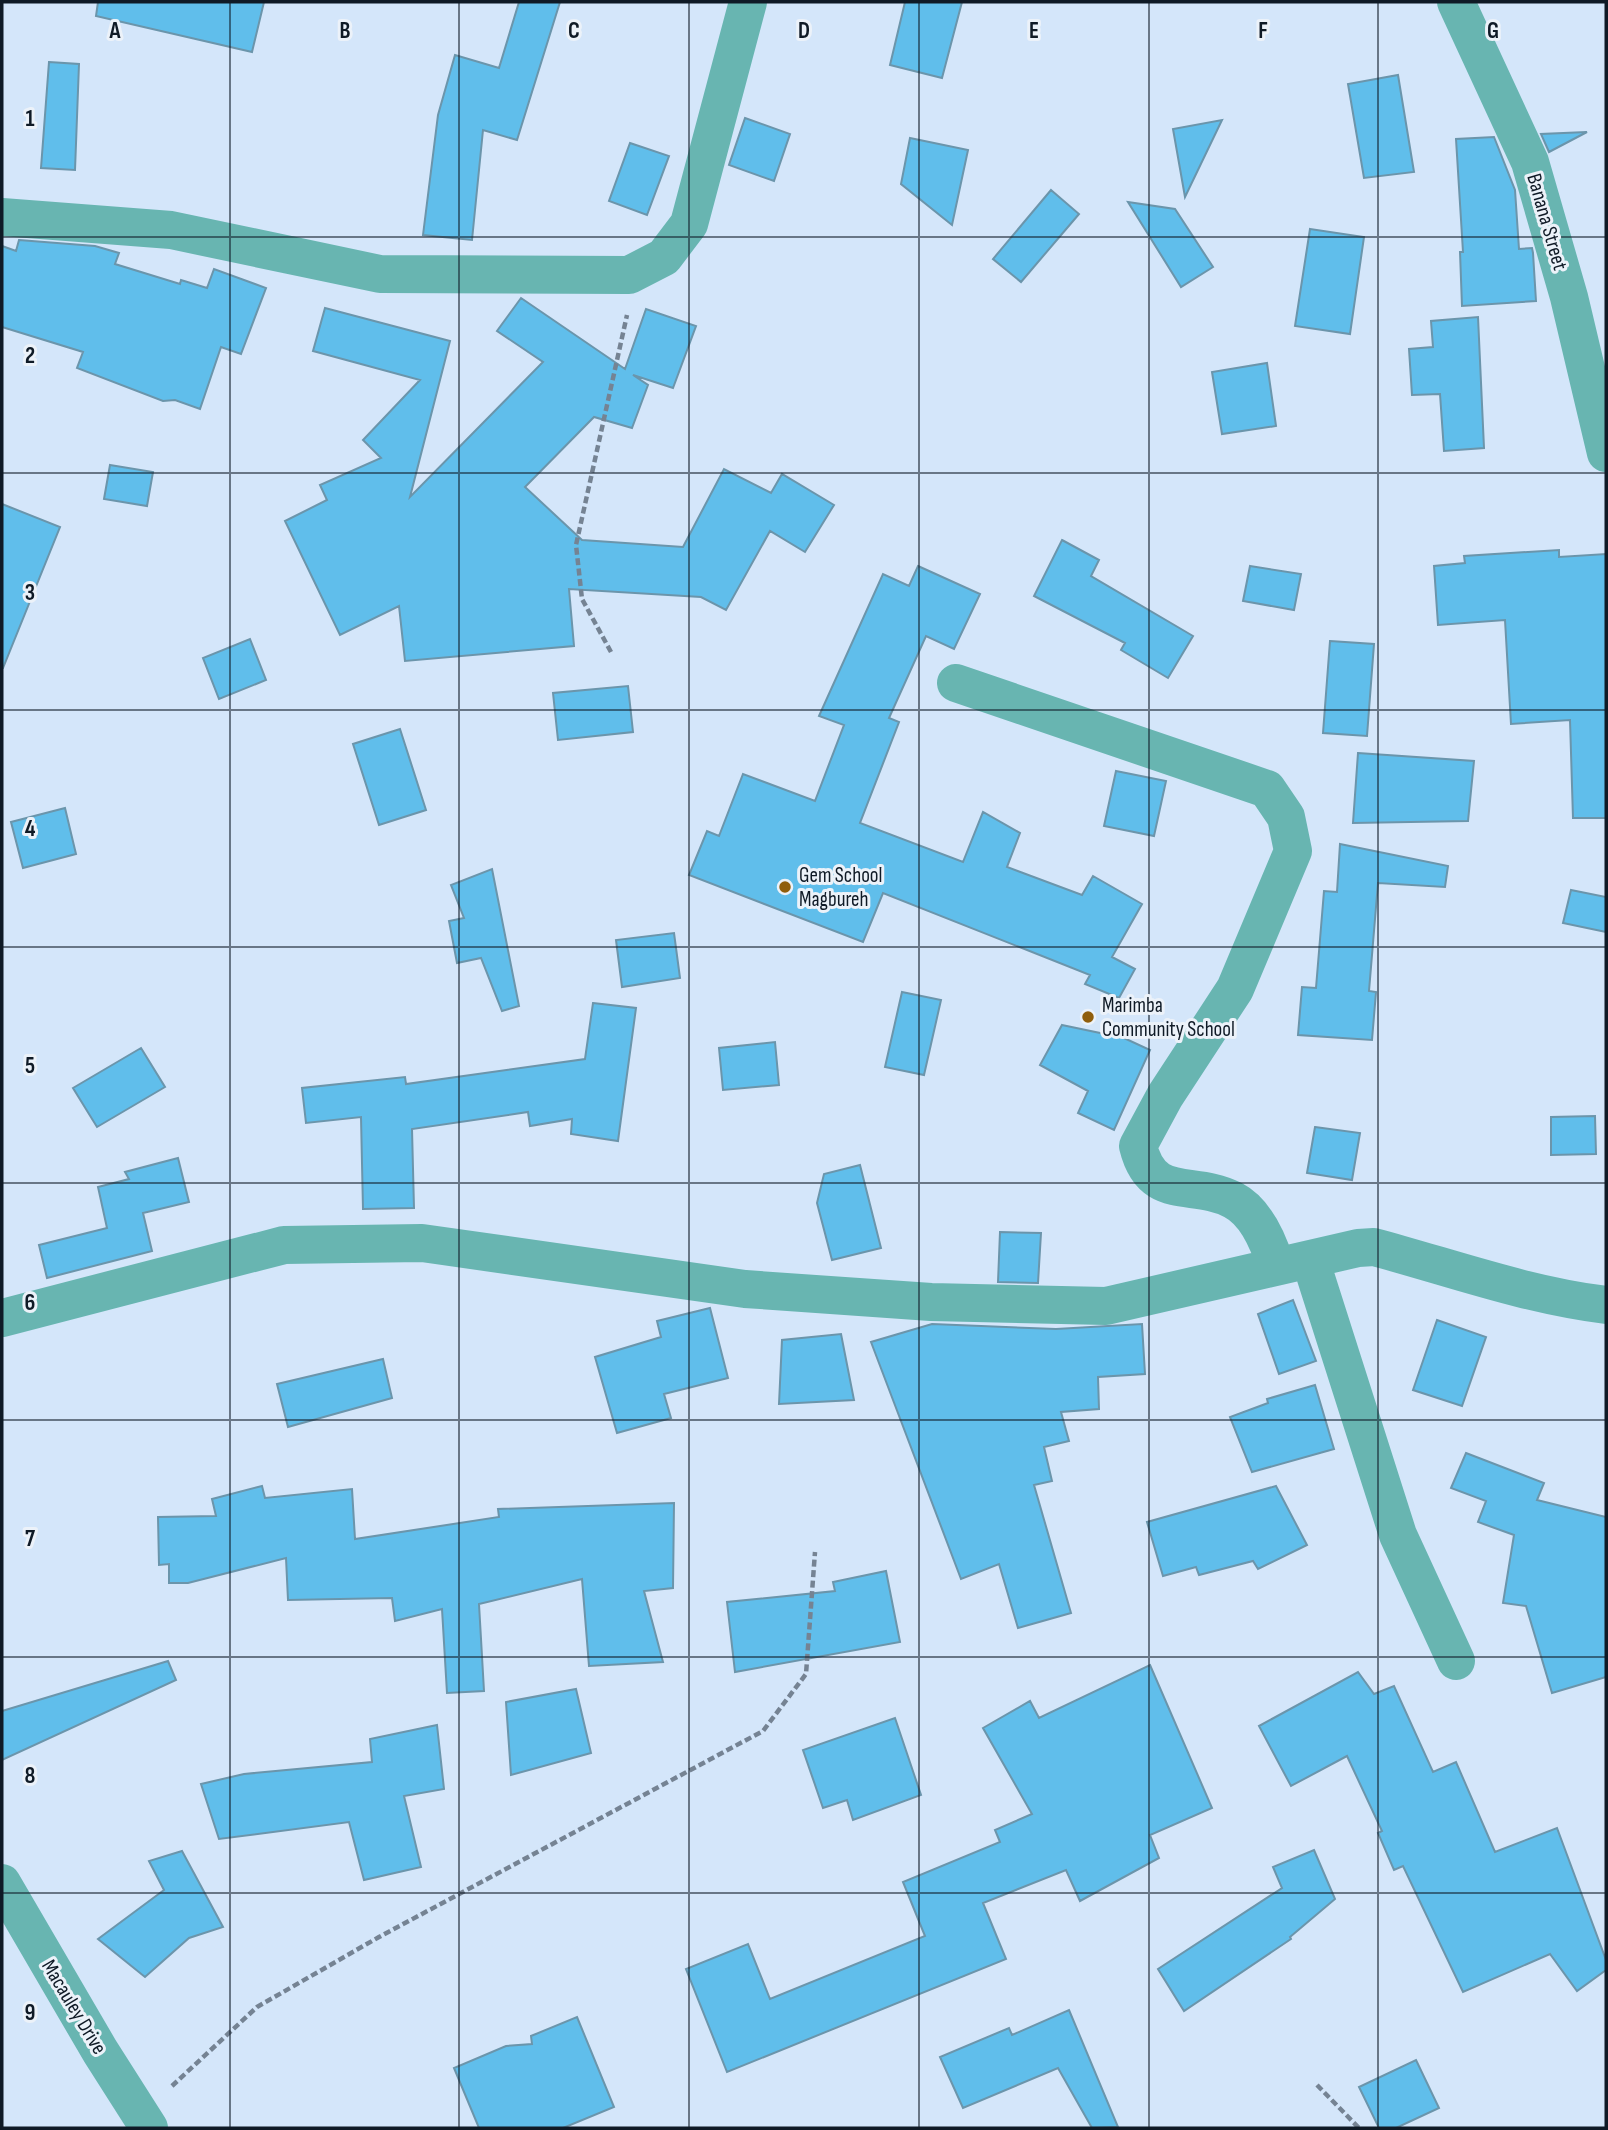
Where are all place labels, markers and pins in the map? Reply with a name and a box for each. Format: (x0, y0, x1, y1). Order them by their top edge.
place label: Gem School Magbureh (799, 863, 883, 912)
marker: Gem School Magbureh (777, 879, 793, 895)
place label: Marimba Community School (1102, 993, 1235, 1042)
marker: Marimba Community School (1080, 1009, 1096, 1025)

